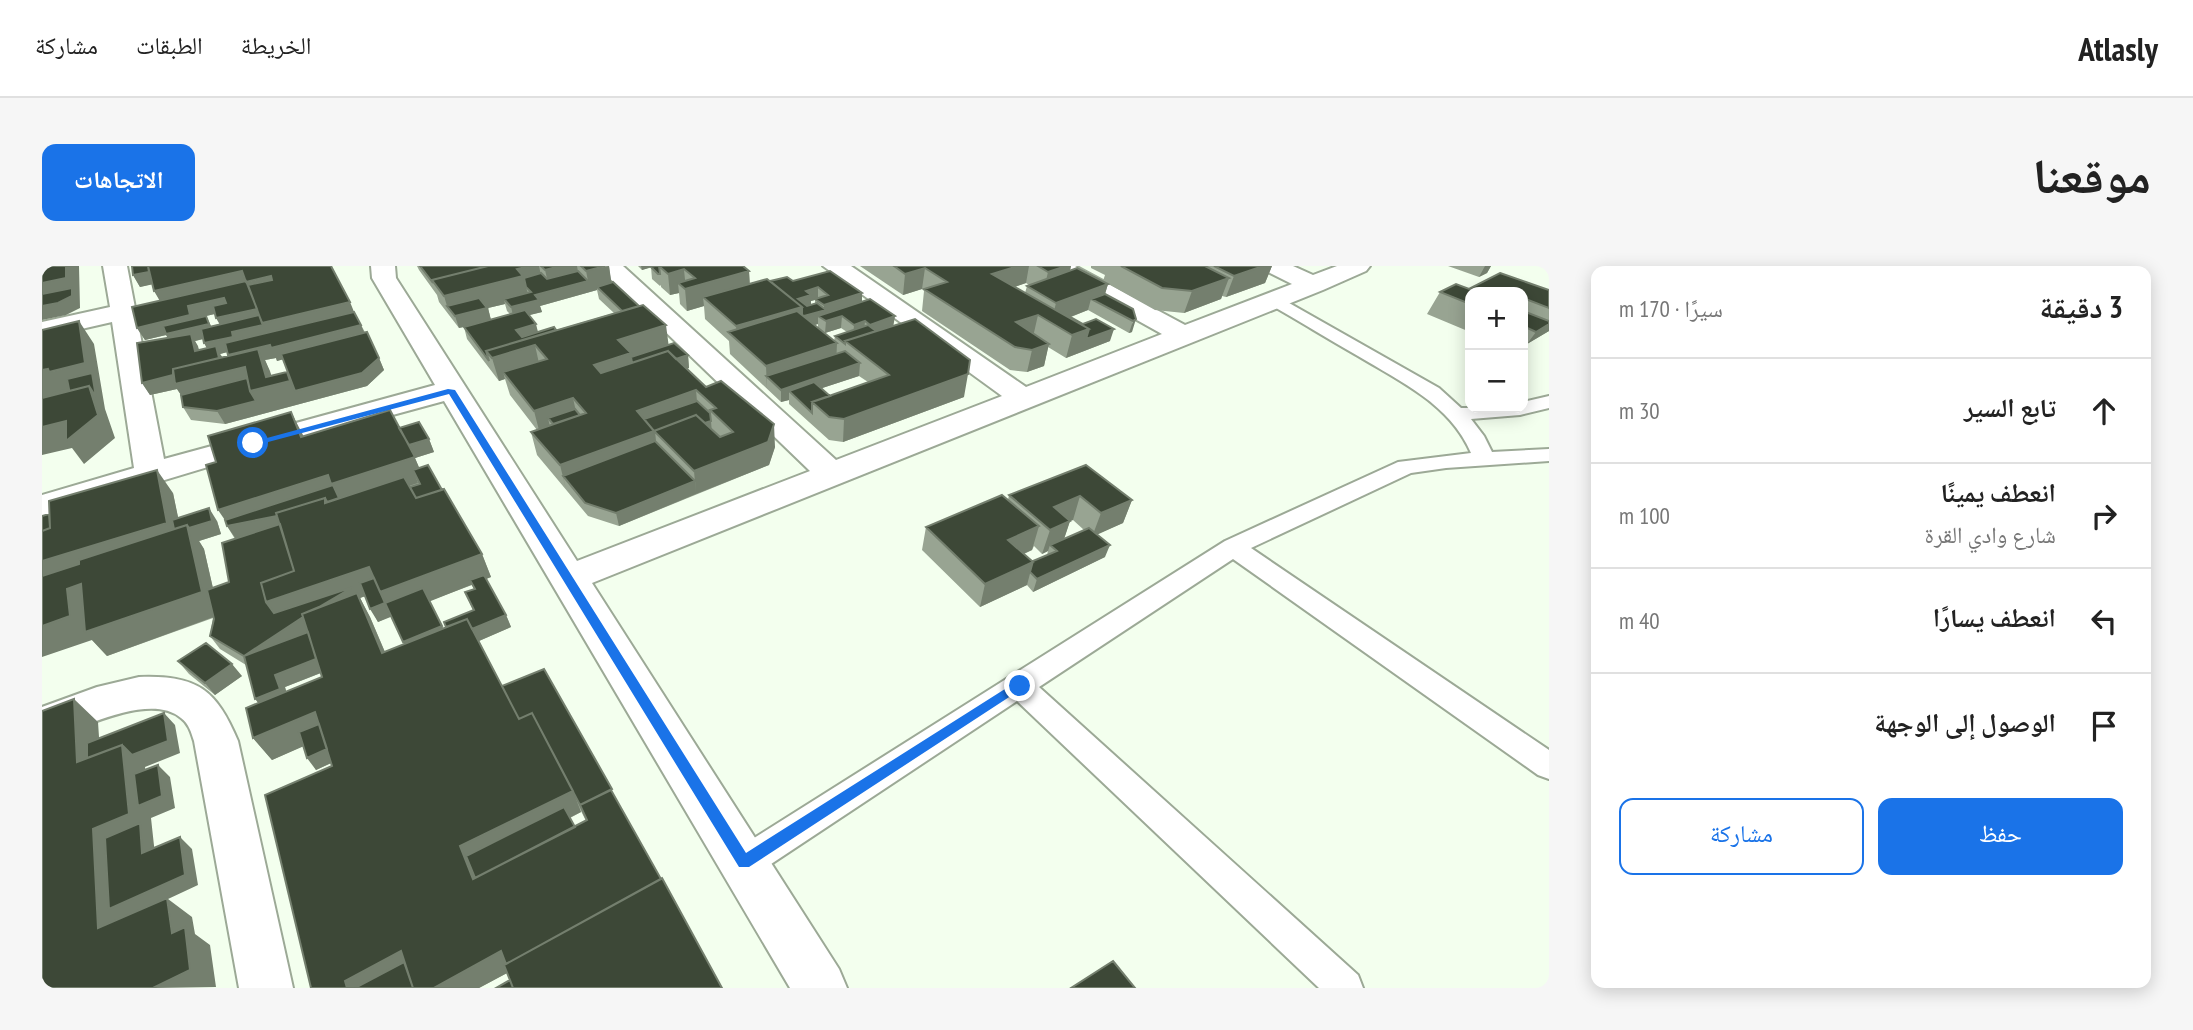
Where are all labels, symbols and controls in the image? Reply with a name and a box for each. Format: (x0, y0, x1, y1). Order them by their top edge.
text: Atlasly (2078, 27, 2158, 70)
text: مشاركة (35, 30, 98, 61)
text: الطبقات (136, 30, 203, 61)
text: الخريطة (241, 30, 311, 61)
text: موقعنا (2033, 143, 2151, 207)
button: الاتجاهات (42, 144, 195, 221)
map controls (1465, 287, 1528, 413)
button: + (1465, 287, 1528, 350)
text: 3 دقيقة (2040, 287, 2123, 326)
text: سيرًا · 170 m (1619, 294, 1723, 323)
button: − (1465, 350, 1528, 413)
text: تابع السير (1964, 391, 2056, 424)
icon: ahead (2085, 392, 2123, 430)
text: 30 m (1619, 396, 1660, 425)
route start (237, 427, 268, 458)
text: انعطف يمينًا (1940, 476, 2056, 509)
icon: right (2085, 497, 2123, 535)
text: 100 m (1619, 501, 1670, 530)
text: شارع وادي القرة (1925, 520, 2056, 549)
text: انعطف يسارًا (1933, 601, 2056, 634)
icon: left (2085, 602, 2123, 640)
text: 40 m (1619, 606, 1660, 635)
route end (1004, 670, 1035, 701)
text: الوصول إلى الوجهة (1874, 706, 2056, 739)
icon: arrive (2085, 707, 2123, 745)
button: مشاركة (1619, 798, 1864, 875)
button: حفظ (1878, 798, 2123, 875)

